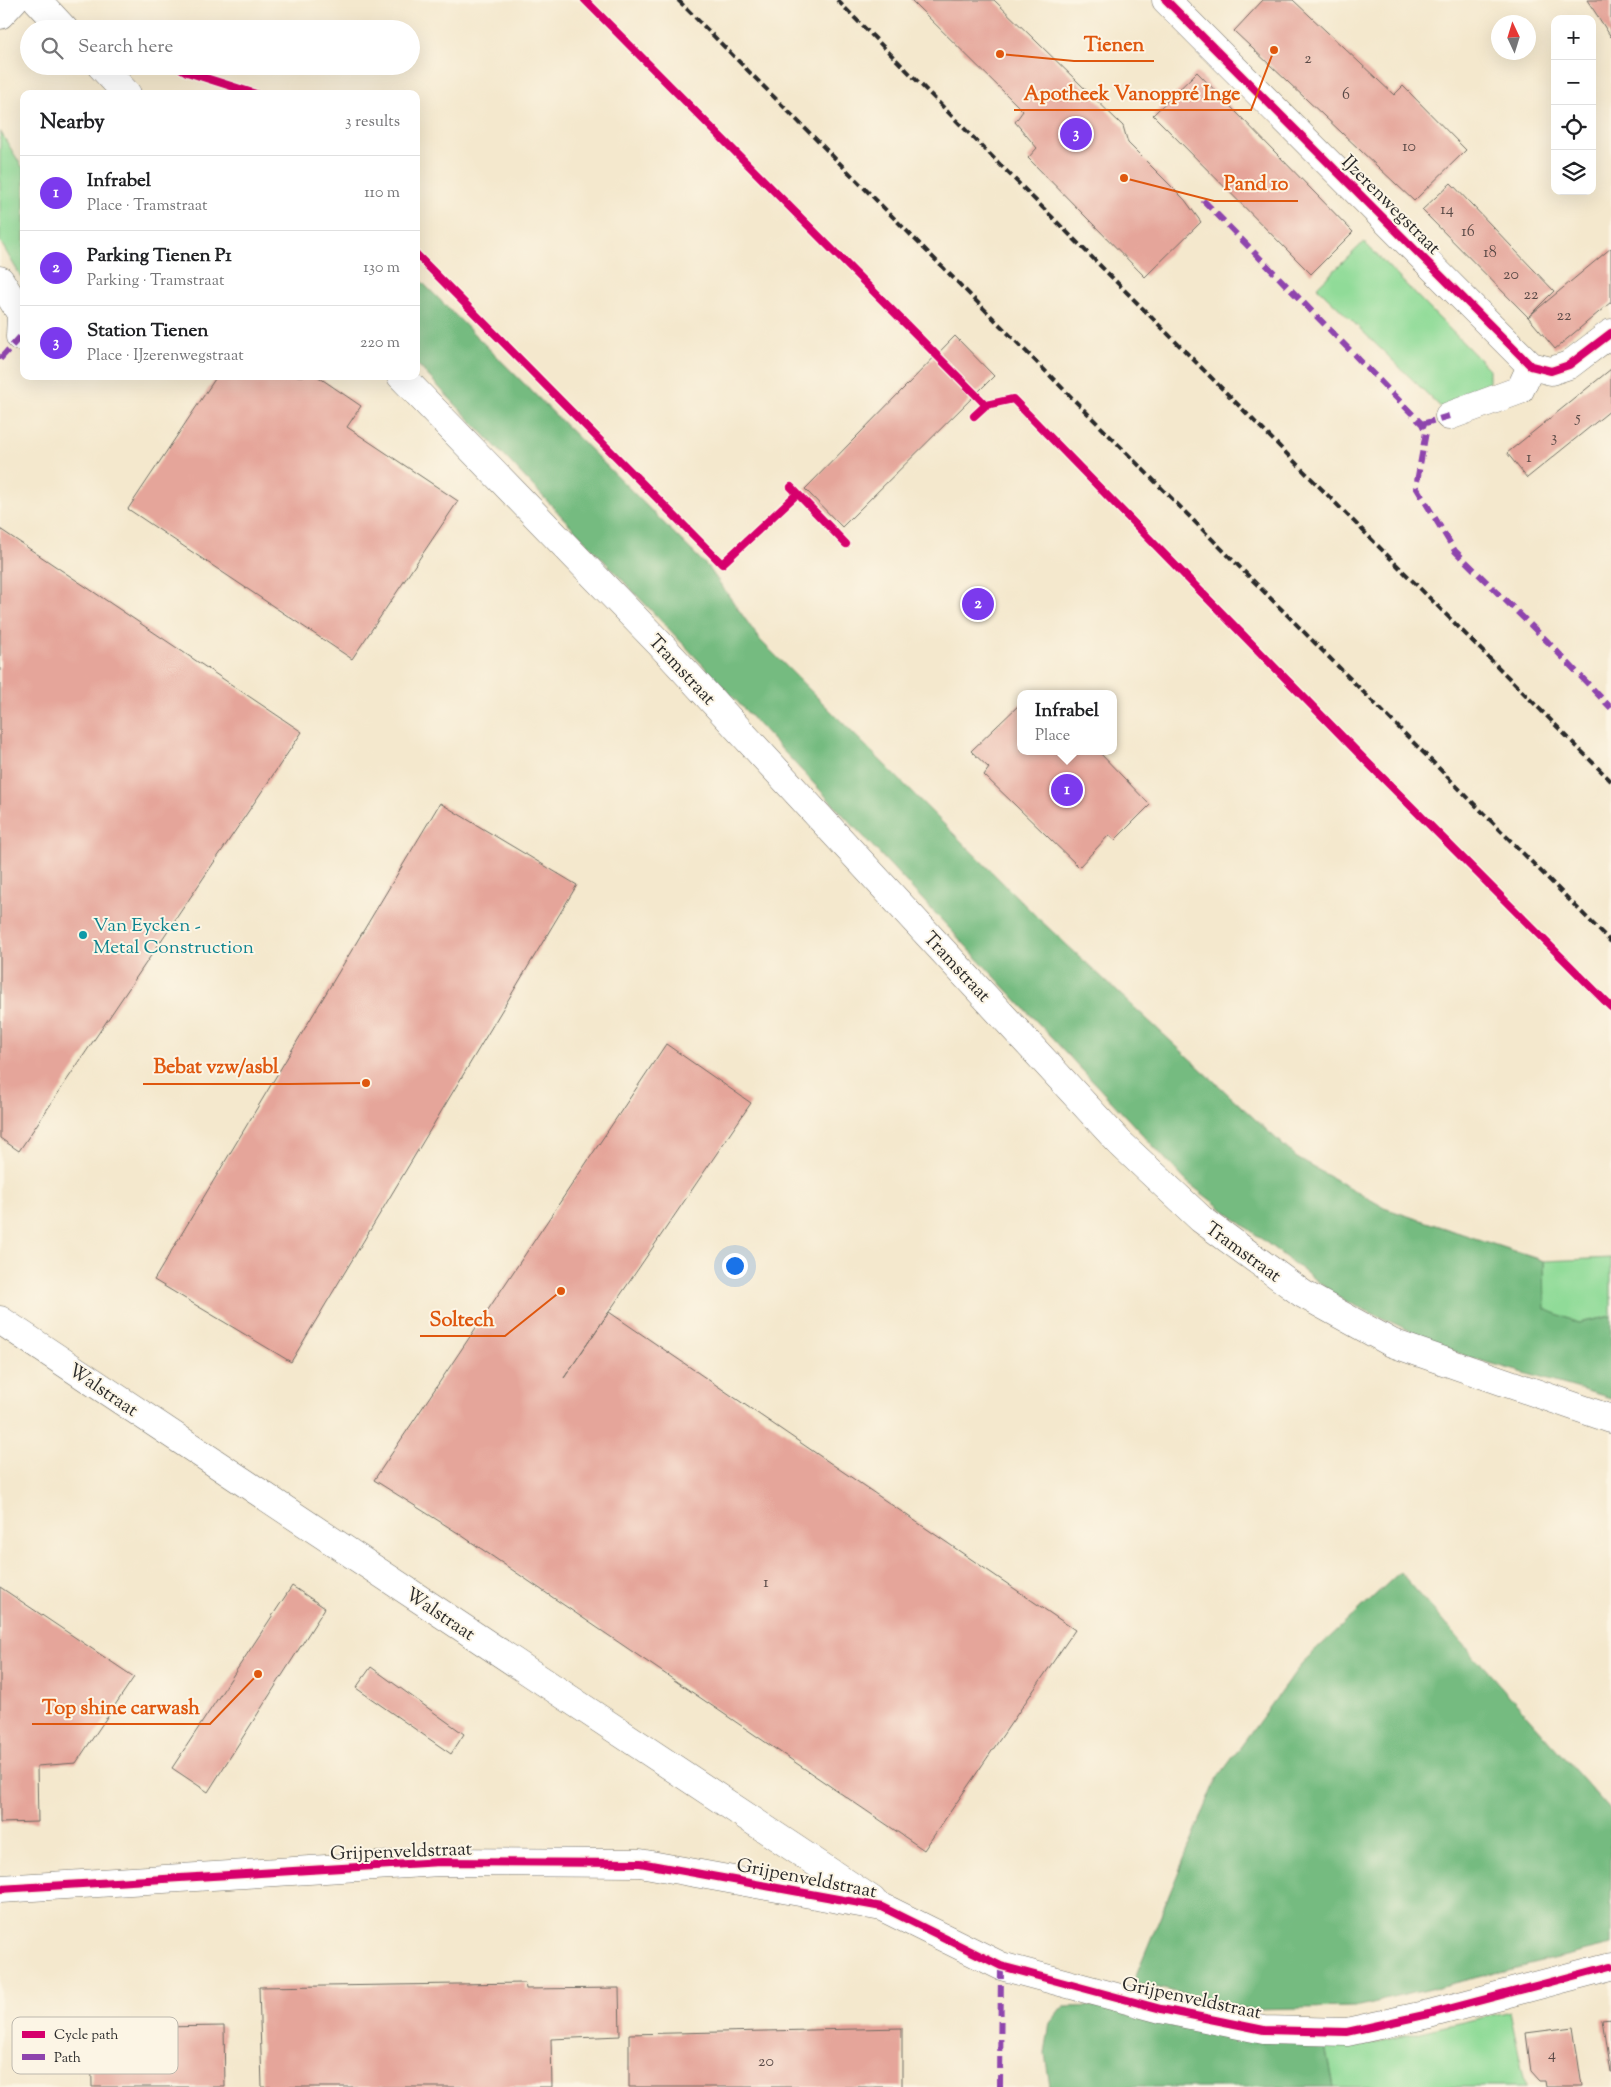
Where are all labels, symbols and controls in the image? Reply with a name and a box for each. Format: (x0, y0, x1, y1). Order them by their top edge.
north arrow (1491, 15, 1536, 60)
map controls (1551, 15, 1596, 195)
button: + (1551, 15, 1596, 60)
search box (20, 20, 420, 75)
callout: Tienen (1074, 26, 1154, 61)
text: Tienen (1084, 32, 1145, 61)
icon: search (38, 34, 66, 62)
text: Search here (78, 34, 173, 61)
house number: 2 (1304, 48, 1312, 71)
button: − (1551, 60, 1596, 105)
callout: Apotheek Vanoppré Inge (1014, 75, 1251, 110)
text: Apotheek Vanoppré Inge (1024, 81, 1240, 110)
house number: 6 (1342, 84, 1350, 107)
button: locate (1551, 105, 1596, 150)
text: Nearby (40, 108, 105, 138)
text: 3 results (345, 111, 400, 134)
pin: 3 (1060, 115, 1092, 153)
house number: 10 (1402, 136, 1416, 159)
street label: IJzerenwegstraat (1334, 150, 1446, 262)
button: layers (1551, 150, 1596, 195)
callout: Pand 10 (1214, 166, 1298, 201)
text: Infrabel (87, 168, 151, 195)
text: Pand 10 (1224, 171, 1289, 200)
text: 1 (53, 182, 59, 205)
text: 110 m (364, 182, 400, 205)
text: Place · Tramstraat (87, 195, 207, 218)
house number: 14 (1440, 199, 1454, 222)
house number: 16 (1461, 221, 1475, 244)
house number: 18 (1483, 242, 1497, 265)
text: Parking Tienen P1 (87, 243, 232, 270)
text: 2 (52, 257, 60, 280)
text: 130 m (363, 257, 400, 280)
house number: 20 (1503, 264, 1519, 287)
text: Parking · Tramstraat (87, 270, 224, 293)
house number: 22 (1524, 284, 1539, 307)
house number: 22 (1557, 305, 1572, 328)
text: Station Tienen (87, 318, 209, 345)
text: 3 (53, 332, 59, 355)
text: 220 m (360, 332, 400, 355)
text: Place · IJzerenwegstraat (87, 345, 244, 368)
house number: 5 (1574, 407, 1581, 430)
house number: 3 (1551, 427, 1557, 450)
house number: 1 (1526, 447, 1532, 470)
pin: 2 (962, 585, 994, 623)
street label: Tramstraat (641, 629, 721, 713)
popup (1017, 690, 1117, 755)
text: Infrabel (1035, 698, 1099, 725)
text: Place (1035, 725, 1070, 748)
pin: 1 (1051, 771, 1083, 809)
place label: Van Eycken - Metal Construction (93, 913, 254, 962)
street label: Tramstraat (916, 926, 996, 1010)
marker: Van Eycken - Metal Construction (77, 929, 89, 941)
callout: Bebat vzw/asbl (143, 1049, 289, 1084)
text: Bebat vzw/asbl (153, 1054, 279, 1083)
street label: Tramstraat (1199, 1216, 1287, 1290)
your location (722, 1253, 748, 1279)
callout: Soltech (420, 1301, 505, 1336)
text: Soltech (430, 1307, 495, 1336)
street label: Walstraat (62, 1358, 143, 1425)
house number: 1 (763, 1572, 769, 1595)
street label: Walstraat (399, 1582, 480, 1649)
callout: Top shine carwash (32, 1689, 210, 1724)
text: Top shine carwash (42, 1695, 200, 1724)
street label: Grijpenveldstraat (330, 1837, 473, 1868)
street label: Grijpenveldstraat (734, 1853, 879, 1906)
street label: Grijpenveldstraat (1119, 1971, 1264, 2028)
legend (12, 2017, 178, 2074)
text: Cycle path (54, 2026, 118, 2046)
house number: 4 (1548, 2044, 1556, 2067)
text: Path (54, 2049, 81, 2069)
house number: 20 (758, 2051, 774, 2074)

